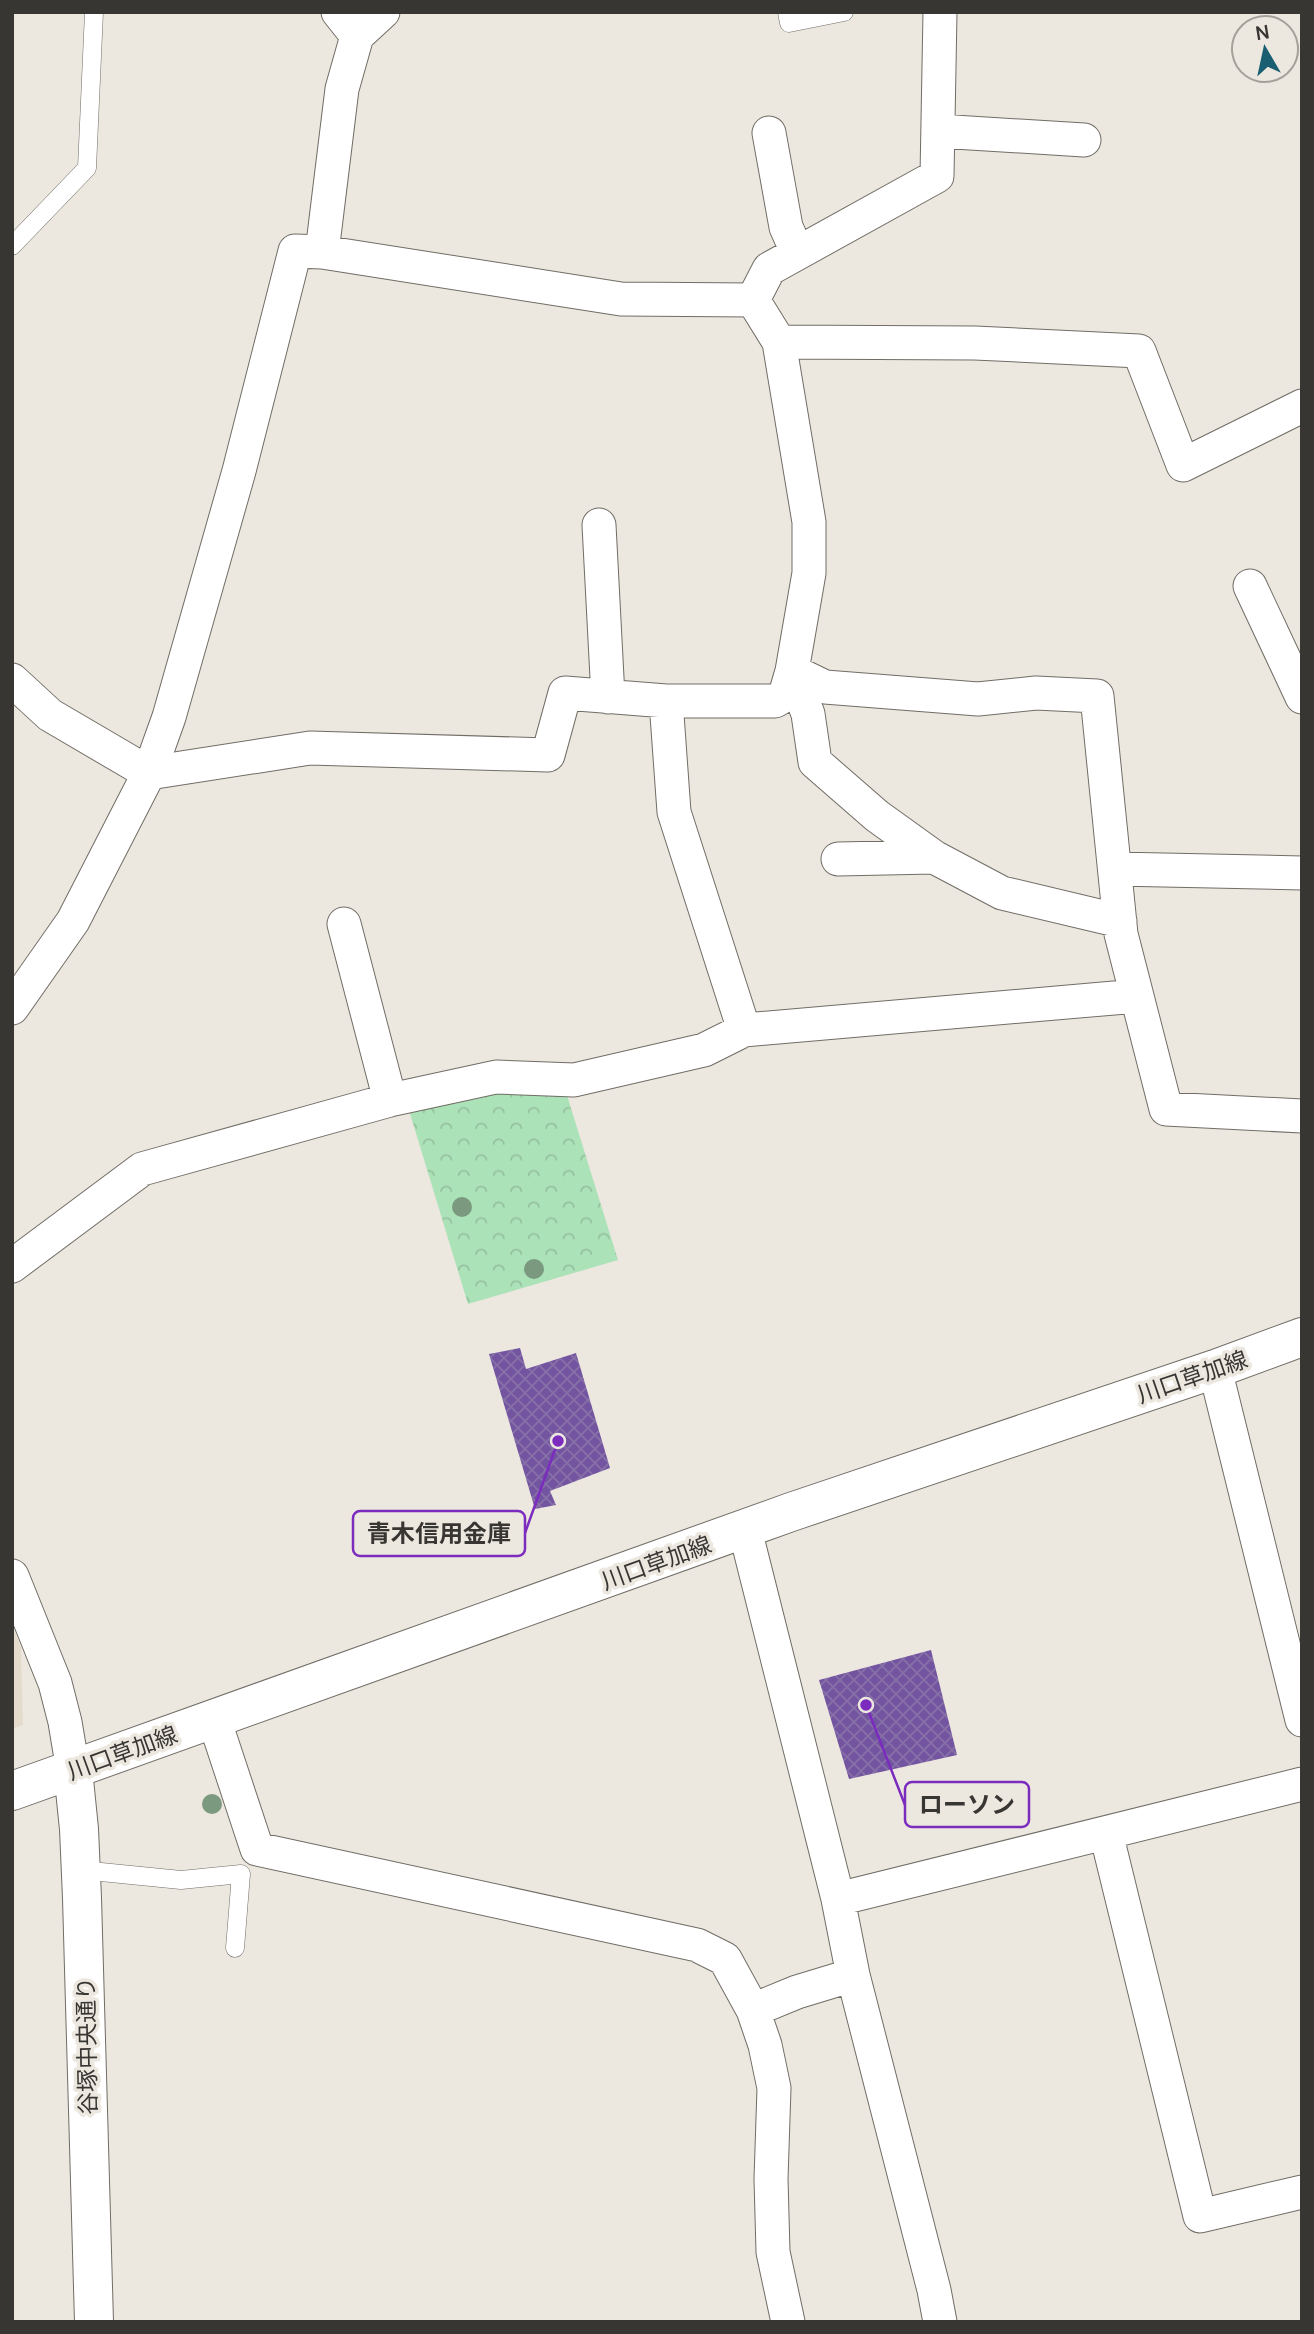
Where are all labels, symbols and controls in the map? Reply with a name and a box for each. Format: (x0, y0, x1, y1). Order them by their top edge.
north arrow (1230, 14, 1300, 84)
text: N (1254, 18, 1271, 46)
street label: 川口草加線 (1132, 1342, 1252, 1410)
callout: 青木信用金庫 (353, 1511, 525, 1556)
text: 青木信用金庫 (367, 1516, 511, 1549)
street label: 川口草加線 (596, 1527, 716, 1597)
street label: 川口草加線 (62, 1717, 182, 1787)
callout: ローソン (905, 1782, 1029, 1827)
text: ローソン (919, 1787, 1015, 1820)
street label: 谷塚中央通り (69, 1977, 103, 2115)

